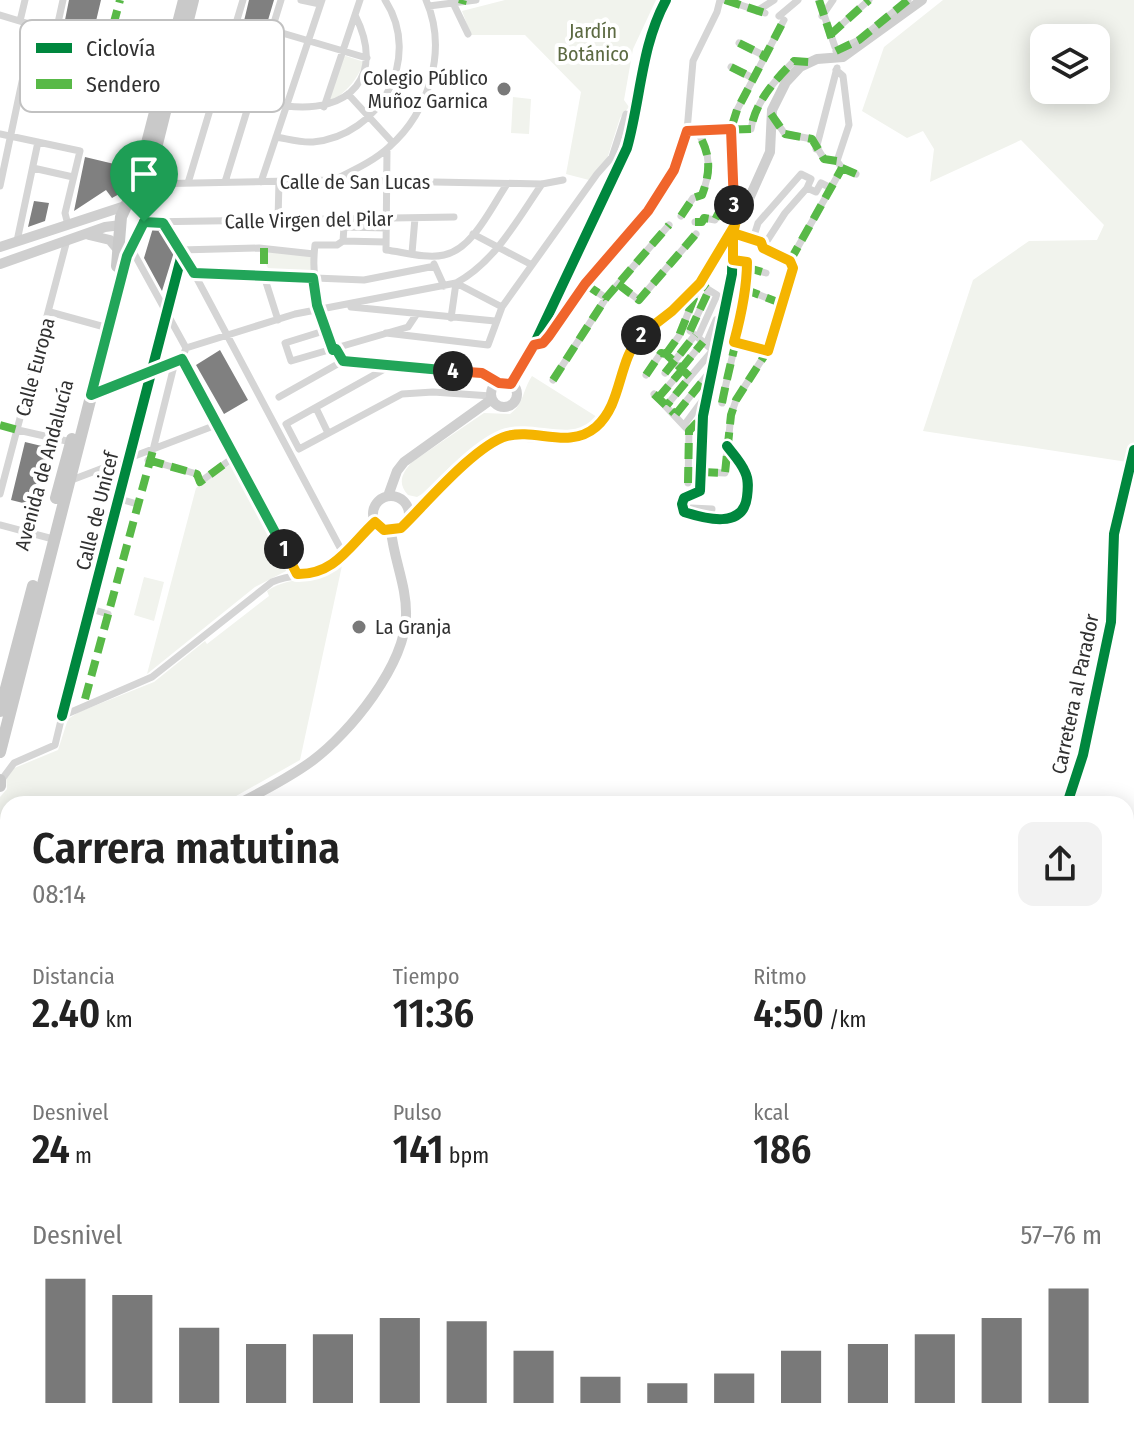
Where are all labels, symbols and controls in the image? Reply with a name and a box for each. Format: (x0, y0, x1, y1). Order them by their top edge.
park label: Jardín Botánico (557, 19, 629, 66)
legend (20, 20, 284, 112)
map controls (1030, 24, 1110, 104)
button: layers (1030, 24, 1110, 104)
text: Ciclovía (86, 35, 155, 62)
place label: Colegio Público Muñoz Garnica (363, 66, 488, 113)
text: Sendero (86, 71, 161, 98)
marker: Colegio Público Muñoz Garnica (495, 80, 513, 98)
pin (110, 140, 178, 222)
icon: arrive (122, 152, 166, 196)
street label: Calle de San Lucas (280, 170, 430, 194)
pin: 3 (714, 185, 754, 225)
text: 3 (729, 191, 739, 218)
street label: Calle Virgen del Pilar (224, 207, 394, 233)
street label: Calle Europa (10, 315, 60, 419)
pin: 2 (621, 315, 661, 355)
text: 2 (636, 321, 646, 348)
pin: 4 (433, 351, 473, 391)
text: 4 (447, 357, 459, 384)
street label: Avenida de Andalucía (10, 377, 78, 553)
street label: Calle de Unicef (71, 447, 124, 573)
pin: 1 (264, 529, 304, 569)
text: 1 (279, 535, 289, 562)
street label: Carretera al Parador (1046, 612, 1104, 776)
place label: La Granja (375, 615, 451, 639)
marker: La Granja (350, 618, 368, 636)
text: Carrera matutina (32, 822, 340, 875)
button: share (1018, 822, 1102, 906)
text: 08:14 (32, 879, 86, 910)
text: Distancia (32, 963, 115, 990)
text: Tiempo (393, 963, 459, 990)
text: Ritmo (753, 963, 807, 990)
text: 2.40 (32, 990, 100, 1038)
text: 11:36 (393, 990, 474, 1038)
text: 4:50 (753, 990, 824, 1038)
text: km (100, 1006, 133, 1033)
text: /km (824, 1006, 867, 1033)
text: Desnivel (32, 1099, 109, 1126)
text: Pulso (393, 1099, 442, 1126)
text: kcal (753, 1099, 789, 1126)
text: 24 (32, 1126, 70, 1174)
text: 141 (393, 1126, 444, 1174)
text: 186 (753, 1126, 812, 1174)
text: m (70, 1142, 92, 1169)
text: bpm (444, 1142, 489, 1169)
text: Desnivel (32, 1220, 122, 1251)
text: 57–76 m (1020, 1220, 1102, 1251)

